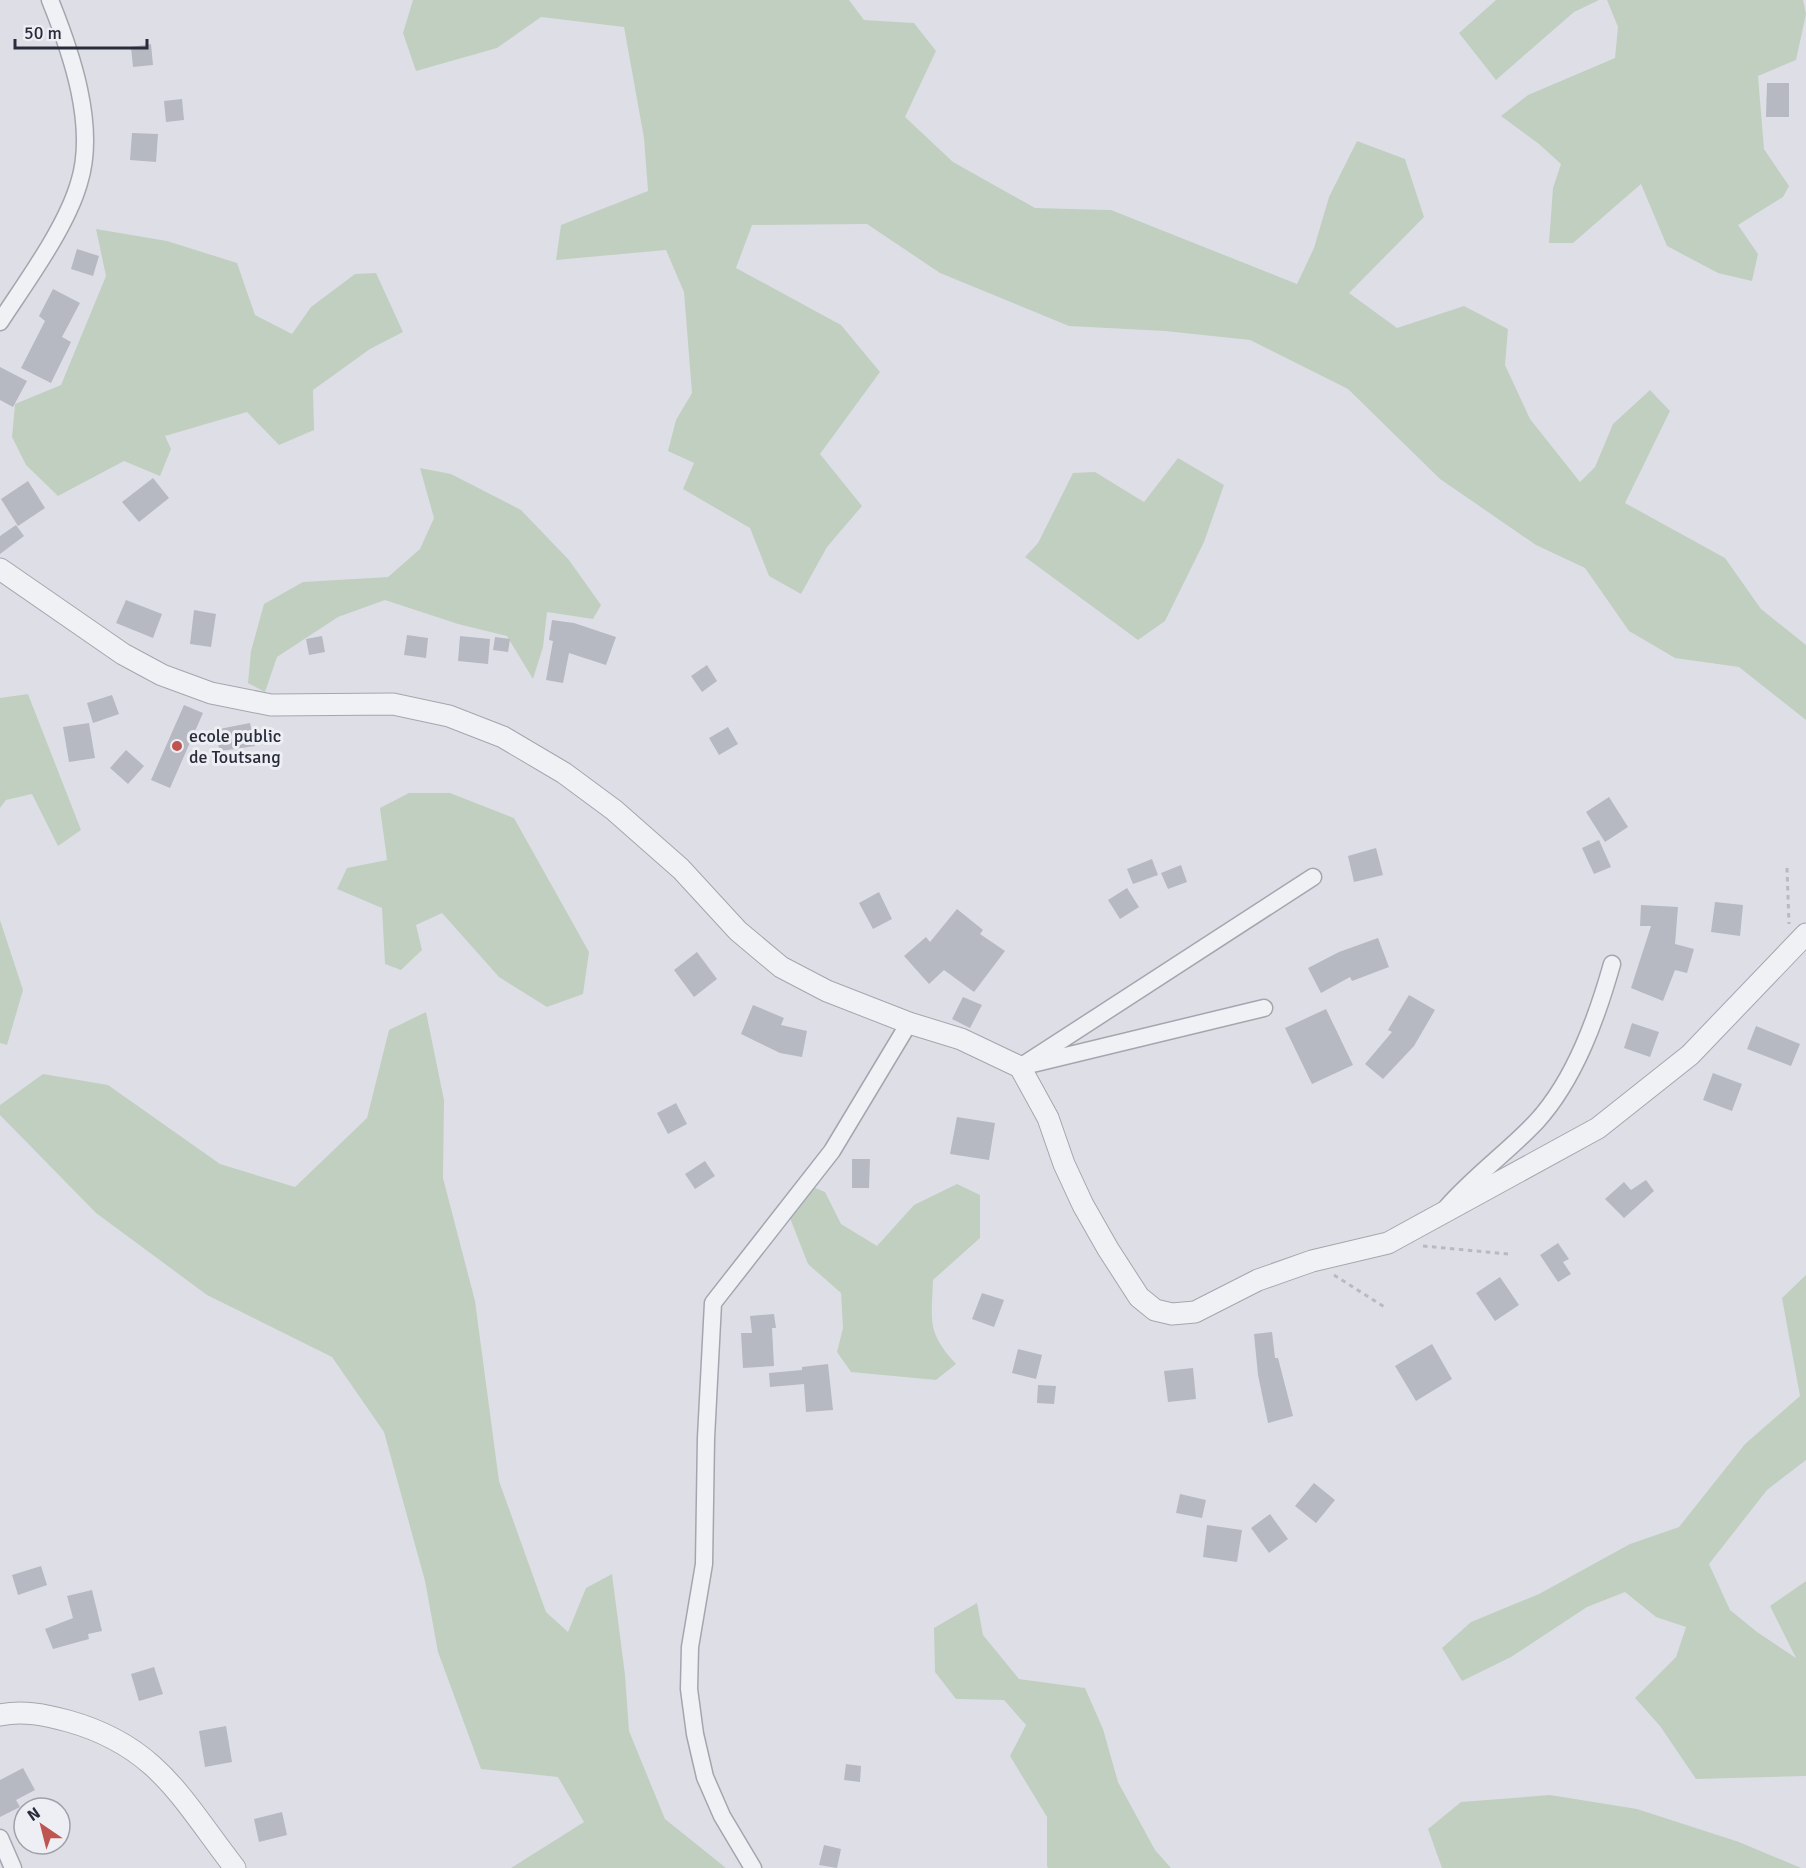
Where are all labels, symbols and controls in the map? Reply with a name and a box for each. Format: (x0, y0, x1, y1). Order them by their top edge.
scale bar (15, 12, 147, 50)
text: 50 m (24, 22, 62, 44)
place label: ecole public de Toutsang (189, 725, 281, 768)
marker: ecole public de Toutsang (170, 739, 184, 753)
north arrow (12, 1796, 72, 1856)
text: N (24, 1803, 44, 1826)

